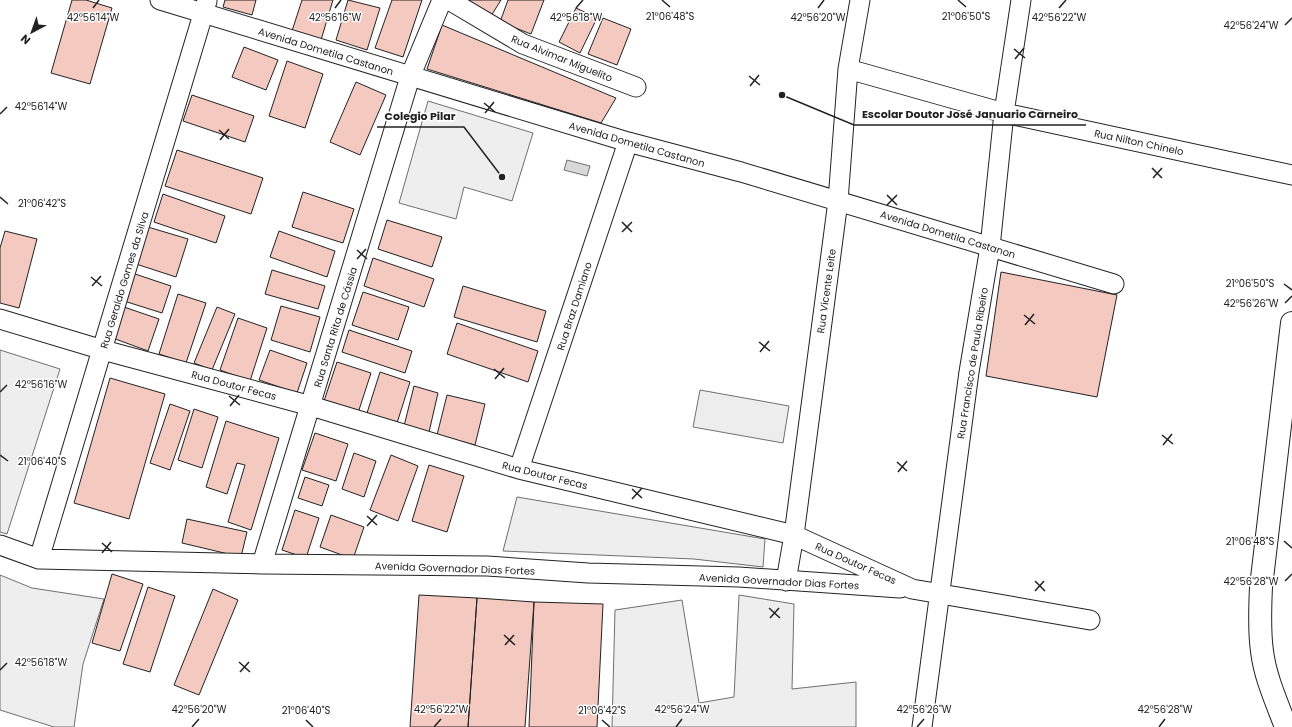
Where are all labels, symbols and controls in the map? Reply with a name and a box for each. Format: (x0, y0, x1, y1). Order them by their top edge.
text: 21°06'48"S (646, 9, 694, 24)
text: 21°06'50"S (942, 9, 990, 24)
text: 42°56'14"W (67, 10, 120, 25)
text: 42°56'16"W (309, 10, 362, 25)
text: 42°56'18"W (550, 10, 603, 25)
text: 42°56'20"W (790, 10, 846, 25)
text: 42°56'22"W (1032, 10, 1087, 25)
north arrow (12, 12, 52, 52)
text: 42°56'24"W (1223, 18, 1279, 33)
street label: Avenida Dometila Castanon (256, 24, 395, 79)
text: N (17, 31, 34, 48)
street label: Rua Alvimar Miguelito (509, 31, 615, 86)
text: 42°56'14"W (15, 99, 68, 114)
callout: Escolar Doutor José Januario Carneiro (854, 102, 1086, 125)
callout: Colegio Pilar (377, 104, 464, 127)
text: Escolar Doutor José Januario Carneiro (862, 106, 1078, 122)
text: Colegio Pilar (385, 108, 456, 124)
street label: Avenida Dometila Castanon (567, 118, 707, 171)
street label: Rua Nilton Chinelo (1093, 126, 1185, 159)
text: 21°06'42"S (18, 196, 66, 211)
street label: Avenida Dometila Castanon (878, 207, 1017, 262)
street label: Rua Geraldo Gomes da Silva (96, 210, 152, 351)
street label: Rua Vicente Leite (813, 248, 840, 334)
street label: Rua Braz Damiano (553, 260, 596, 352)
street label: Rua Santa Rita de Cássia (310, 265, 361, 389)
text: 21°06'50"S (1226, 276, 1274, 291)
street label: Rua Francisco de Paula Ribeiro (953, 286, 992, 440)
text: 42°56'26"W (1223, 296, 1279, 311)
street label: Rua Doutor Fecas (190, 367, 278, 404)
text: 42°56'16"W (15, 377, 68, 392)
text: 21°06'40"S (18, 454, 66, 469)
street label: Rua Doutor Fecas (501, 458, 589, 493)
text: 21°06'48"S (1226, 534, 1274, 549)
street label: Rua Doutor Fecas (813, 539, 899, 588)
street label: Avenida Governador Dias Fortes (375, 558, 535, 579)
street label: Avenida Governador Dias Fortes (698, 570, 859, 593)
text: 42°56'28"W (1223, 574, 1279, 589)
text: 42°56'18"W (15, 655, 68, 670)
text: 42°56'20"W (171, 702, 227, 717)
text: 42°56'22"W (414, 702, 469, 717)
text: 42°56'24"W (654, 702, 710, 717)
text: 42°56'26"W (896, 702, 952, 717)
text: 42°56'28"W (1137, 702, 1193, 717)
text: 21°06'40"S (282, 703, 330, 718)
text: 21°06'42"S (578, 703, 626, 718)

